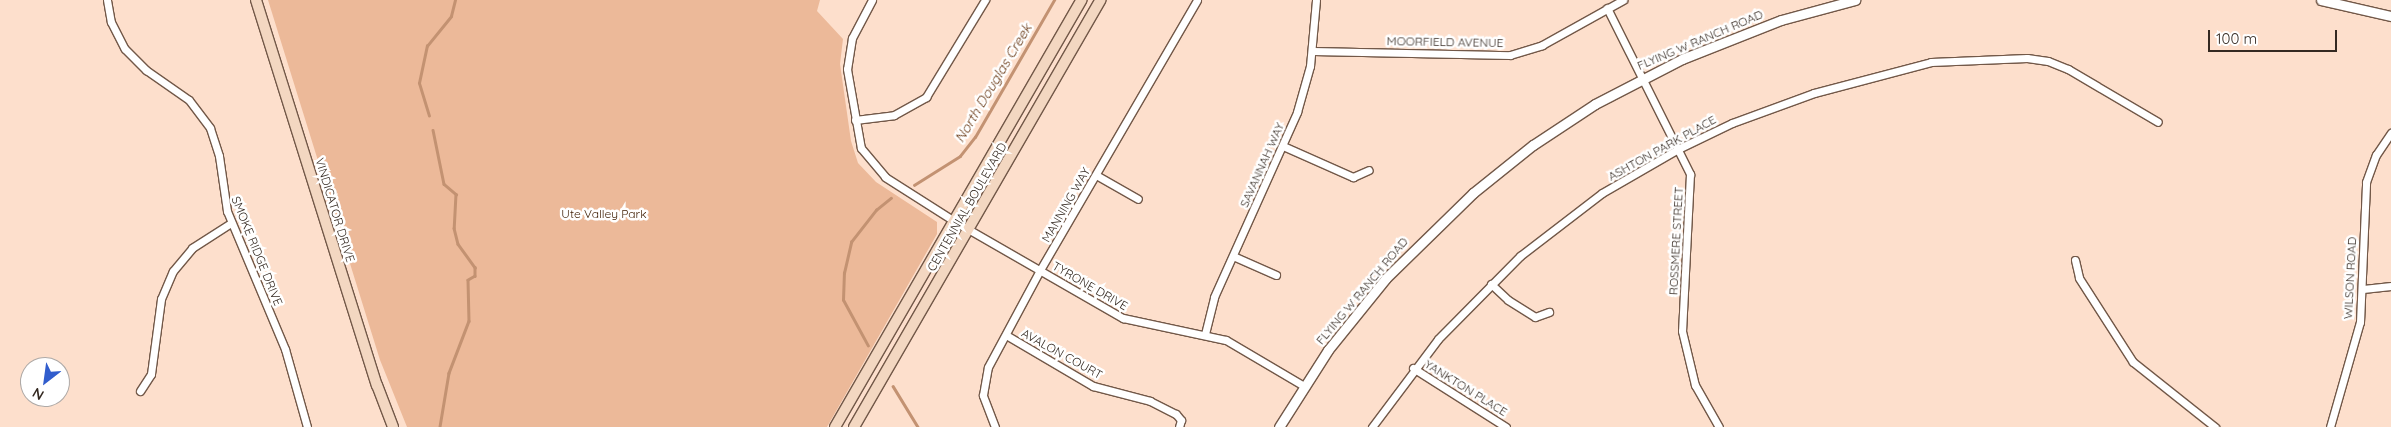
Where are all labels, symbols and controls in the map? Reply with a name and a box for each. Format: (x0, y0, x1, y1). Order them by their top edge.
street label: FLYING W RANCH ROAD (1635, 7, 1765, 73)
scale bar (2211, 20, 2340, 52)
water label: North Douglas Creek (951, 21, 1035, 145)
text: 100 m (2216, 29, 2257, 48)
street label: MOORFIELD AVENUE (1386, 34, 1504, 50)
street label: ASHTON PARK PLACE (1606, 112, 1718, 184)
street label: SAVANNAH WAY (1237, 120, 1287, 210)
street label: CENTENNIAL BOULEVARD (924, 140, 1010, 274)
street label: VINDICATOR DRIVE (312, 156, 358, 264)
street label: MANNING WAY (1039, 165, 1093, 245)
street label: ROSSMERE STREET (1666, 187, 1686, 295)
street label: SMOKE RIDGE DRIVE (228, 194, 286, 308)
park label: Ute Valley Park (561, 207, 647, 221)
street label: FLYING W RANCH ROAD (1313, 235, 1411, 347)
street label: WILSON ROAD (2341, 236, 2359, 320)
street label: TYRONE DRIVE (1050, 259, 1130, 313)
street label: AVALON COURT (1019, 326, 1105, 382)
north arrow (20, 357, 70, 407)
street label: YANKTON PLACE (1422, 357, 1510, 419)
text: N (29, 384, 47, 404)

